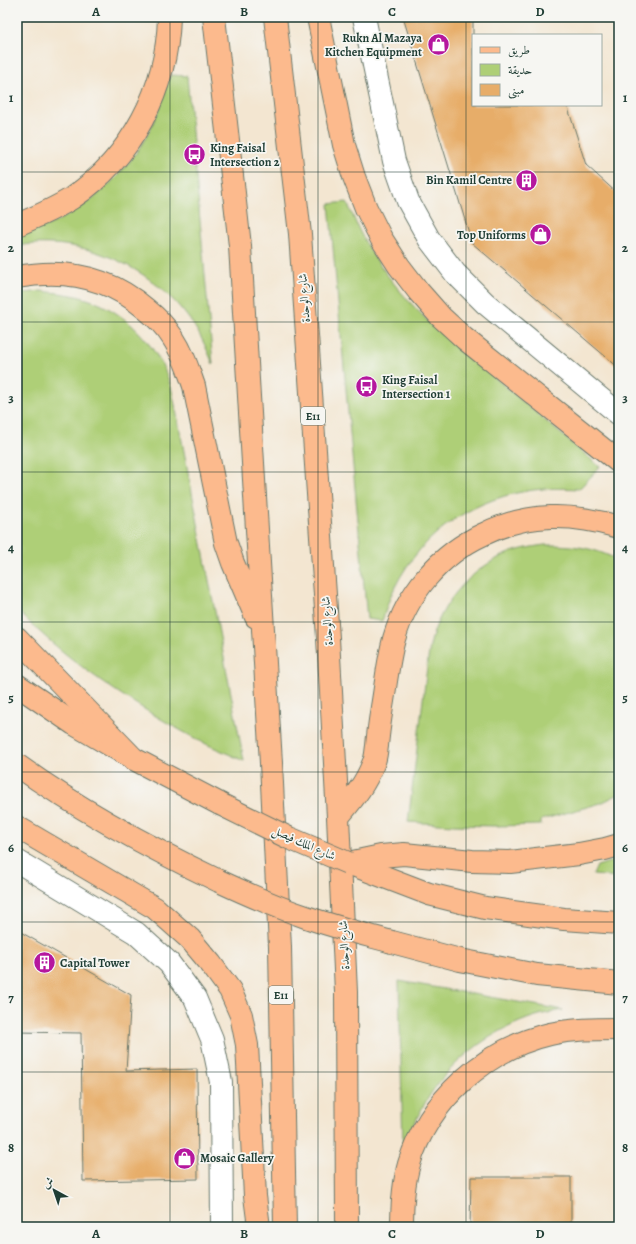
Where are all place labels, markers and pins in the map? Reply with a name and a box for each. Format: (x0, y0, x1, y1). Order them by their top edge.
place label: Rukn Al Mazaya Kitchen Equipment (325, 30, 422, 60)
shop icon: Rukn Al Mazaya Kitchen Equipment (425, 32, 451, 58)
place label: King Faisal Intersection 2 (210, 140, 280, 170)
bus stop icon: King Faisal Intersection 2 (181, 142, 207, 168)
building icon: Bin Kamil Centre (514, 167, 540, 193)
place label: Bin Kamil Centre (426, 172, 512, 188)
shop icon: Top Uniforms (528, 222, 554, 248)
place label: Top Uniforms (457, 227, 526, 243)
place label: King Faisal Intersection 1 (382, 372, 451, 402)
bus stop icon: King Faisal Intersection 1 (353, 374, 379, 400)
building icon: Capital Tower (32, 950, 58, 976)
place label: Capital Tower (60, 955, 130, 971)
shop icon: Mosaic Gallery (172, 1145, 198, 1171)
place label: Mosaic Gallery (200, 1150, 274, 1166)

